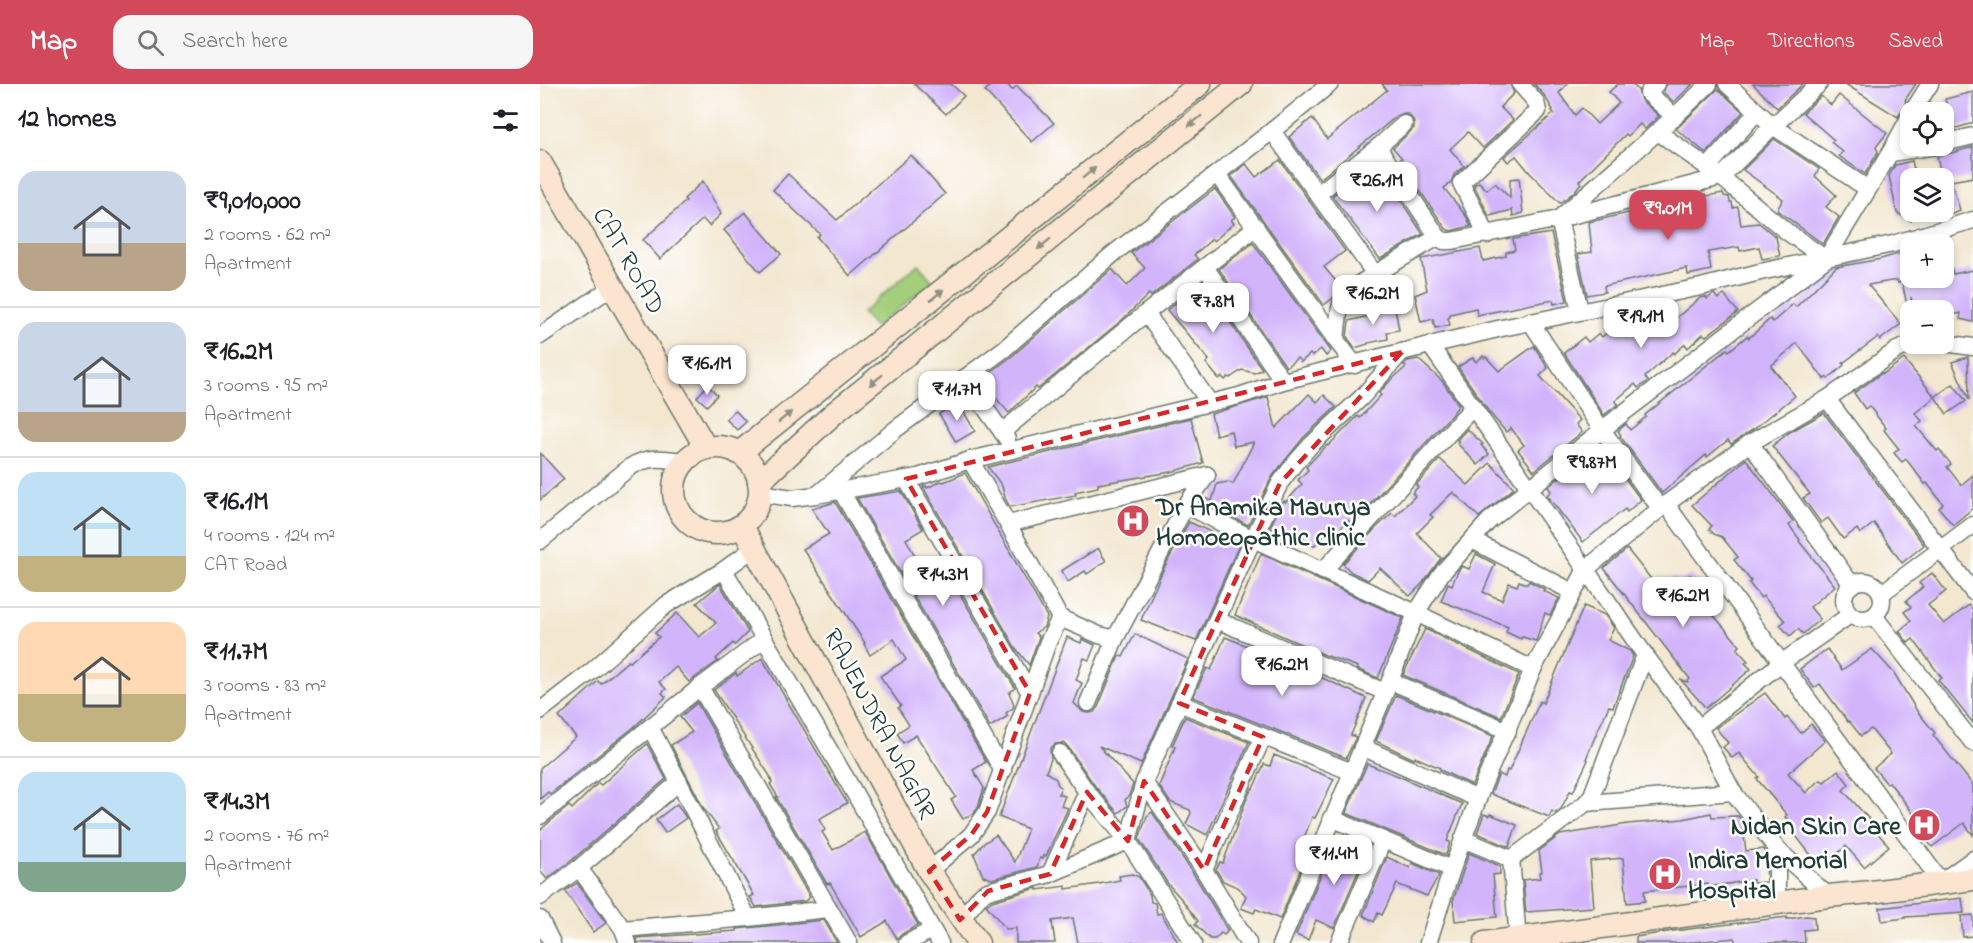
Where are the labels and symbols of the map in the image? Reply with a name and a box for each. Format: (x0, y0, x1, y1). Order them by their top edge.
one-way arrow (1187, 114, 1203, 127)
pin: ₹26.1M (1328, 162, 1426, 213)
one-way arrow (1081, 166, 1097, 179)
pin: ₹9.01M (1619, 190, 1717, 241)
street label: CAT ROAD (581, 201, 673, 322)
one-way arrow (1036, 237, 1051, 249)
pin: ₹16.2M (1324, 275, 1422, 326)
pin: ₹7.8M (1171, 283, 1255, 334)
one-way arrow (929, 288, 945, 301)
pin: ₹19.1M (1592, 298, 1690, 349)
pin: ₹16.1M (658, 345, 756, 396)
pin: ₹11.7M (908, 371, 1006, 422)
one-way arrow (868, 373, 884, 386)
one-way arrow (777, 410, 793, 423)
pin: ₹9.87M (1543, 444, 1641, 495)
place label: Dr Anamika Maurya Homoeopathic clinic (1155, 490, 1370, 558)
hospital icon: Dr Anamika Maurya Homoeopathic clinic (1115, 503, 1151, 539)
pin: ₹14.3M (894, 556, 992, 607)
pin: ₹16.2M (1634, 577, 1732, 628)
street label: RAJENDRA NAGAR (812, 622, 945, 827)
pin: ₹16.2M (1233, 646, 1331, 697)
hospital icon: Nidan Skin Care (1906, 807, 1942, 843)
place label: Nidan Skin Care (1731, 809, 1902, 847)
pin: ₹11.4M (1285, 835, 1383, 886)
place label: Indira Memorial Hospital (1688, 843, 1847, 911)
hospital icon: Indira Memorial Hospital (1647, 856, 1683, 892)

